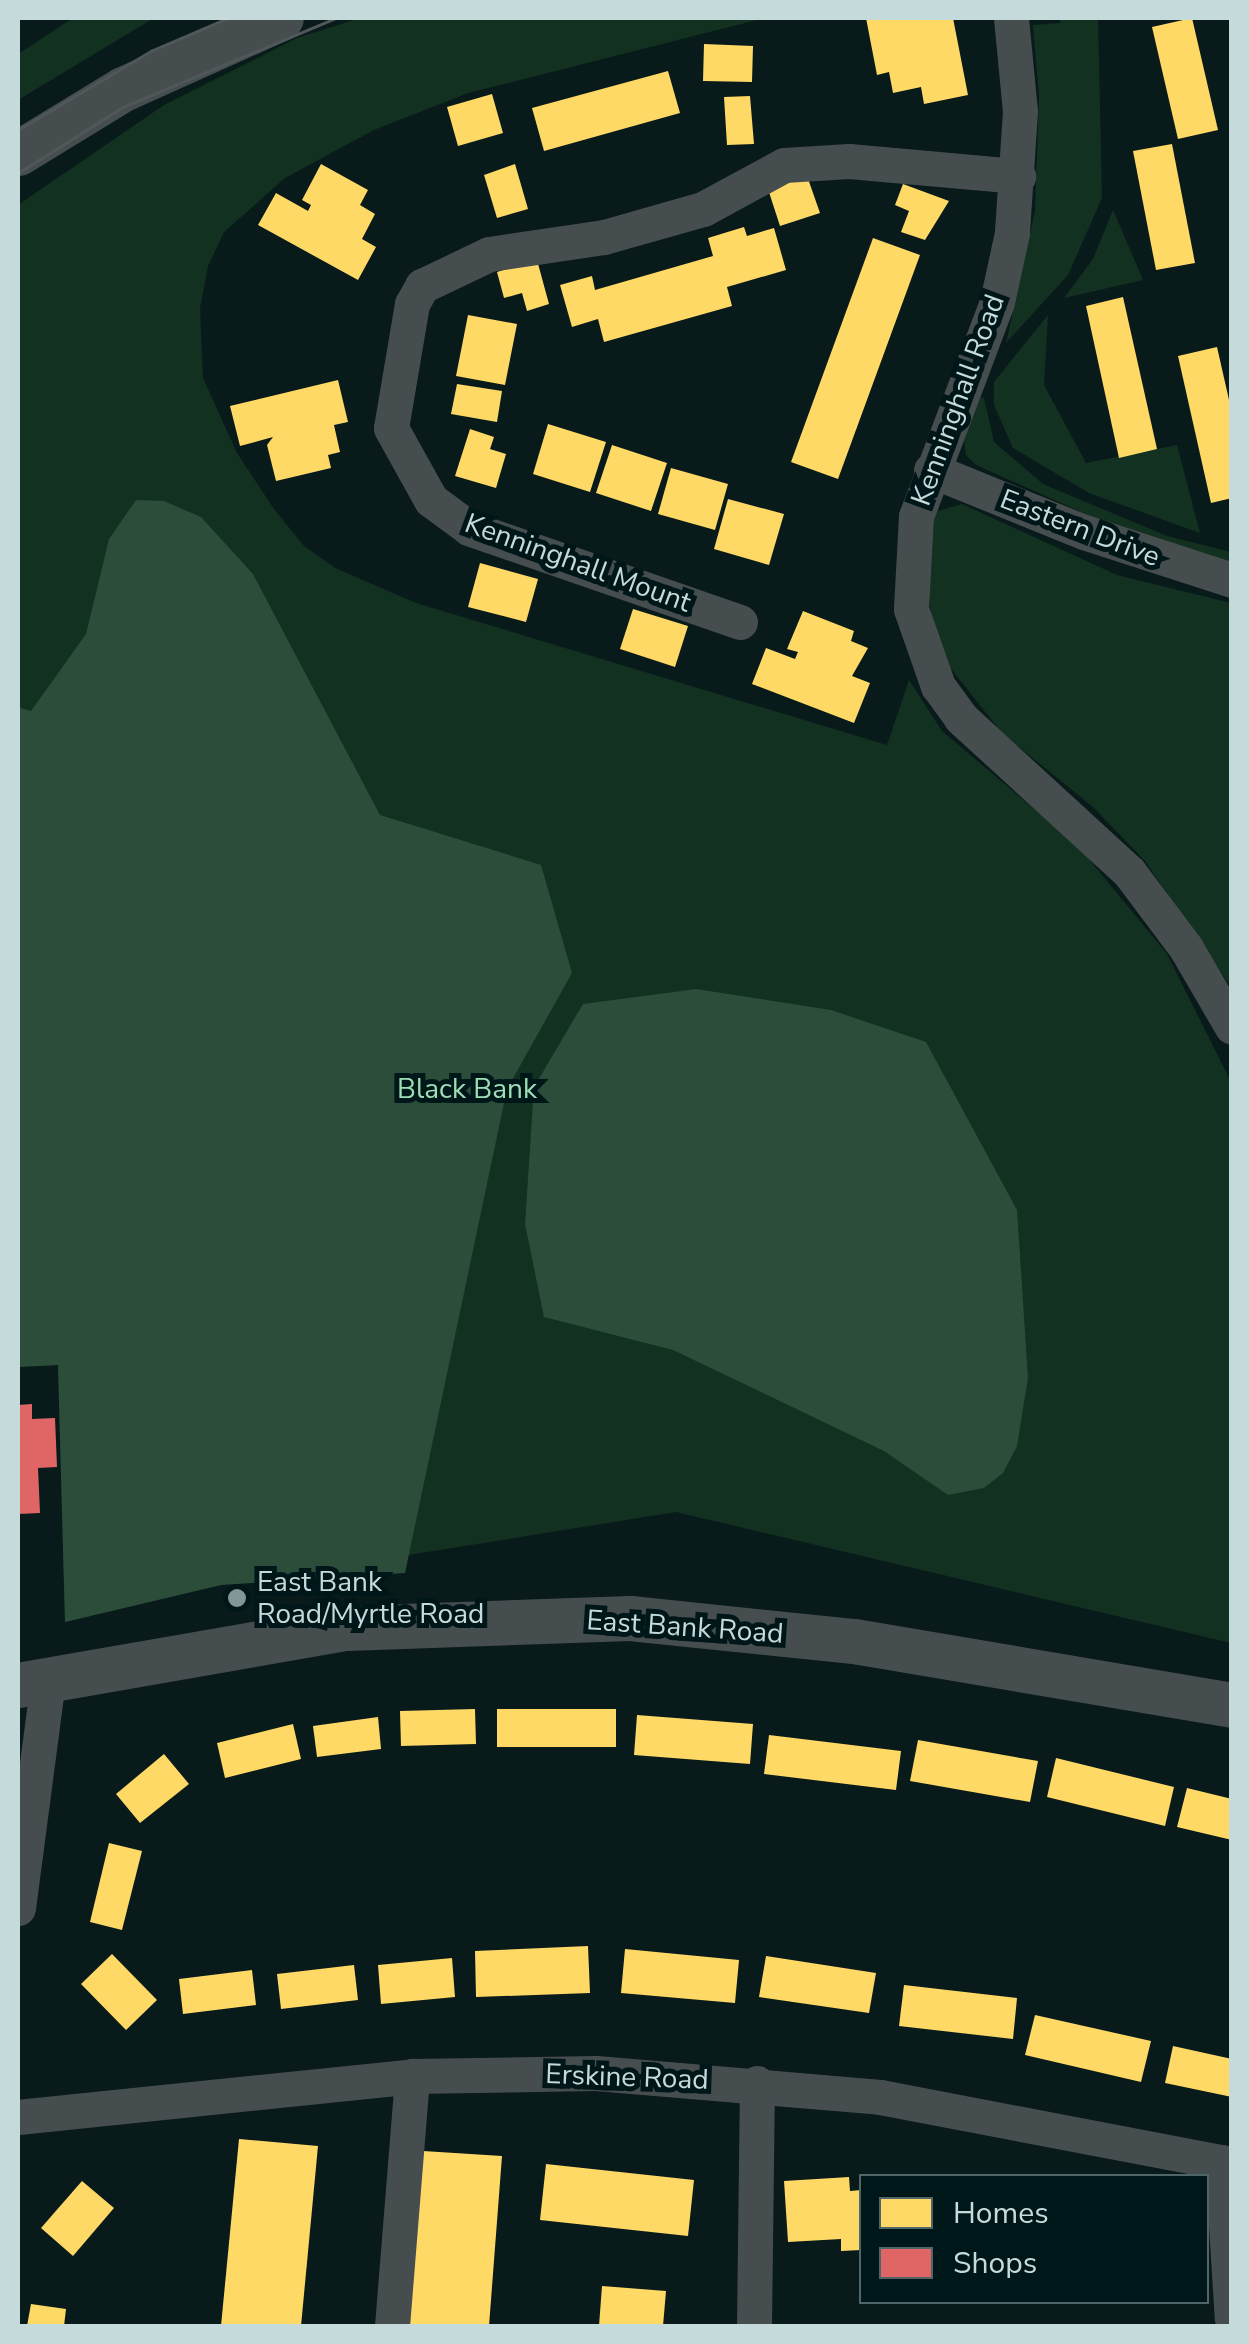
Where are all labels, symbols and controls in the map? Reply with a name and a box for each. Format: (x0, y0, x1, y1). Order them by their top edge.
street label: Kenninghall Road (904, 290, 1012, 510)
street label: Eastern Drive (995, 482, 1165, 574)
street label: Kenninghall Mount (460, 506, 696, 620)
park label: Black Bank (397, 1072, 537, 1106)
place label: East Bank Road/Myrtle Road (257, 1565, 484, 1631)
marker: East Bank Road/Myrtle Road (226, 1587, 248, 1609)
street label: East Bank Road (585, 1603, 785, 1651)
street label: Erskine Road (545, 2057, 709, 2097)
legend (859, 2174, 1209, 2304)
text: Homes (953, 2193, 1049, 2234)
text: Shops (953, 2243, 1037, 2284)

